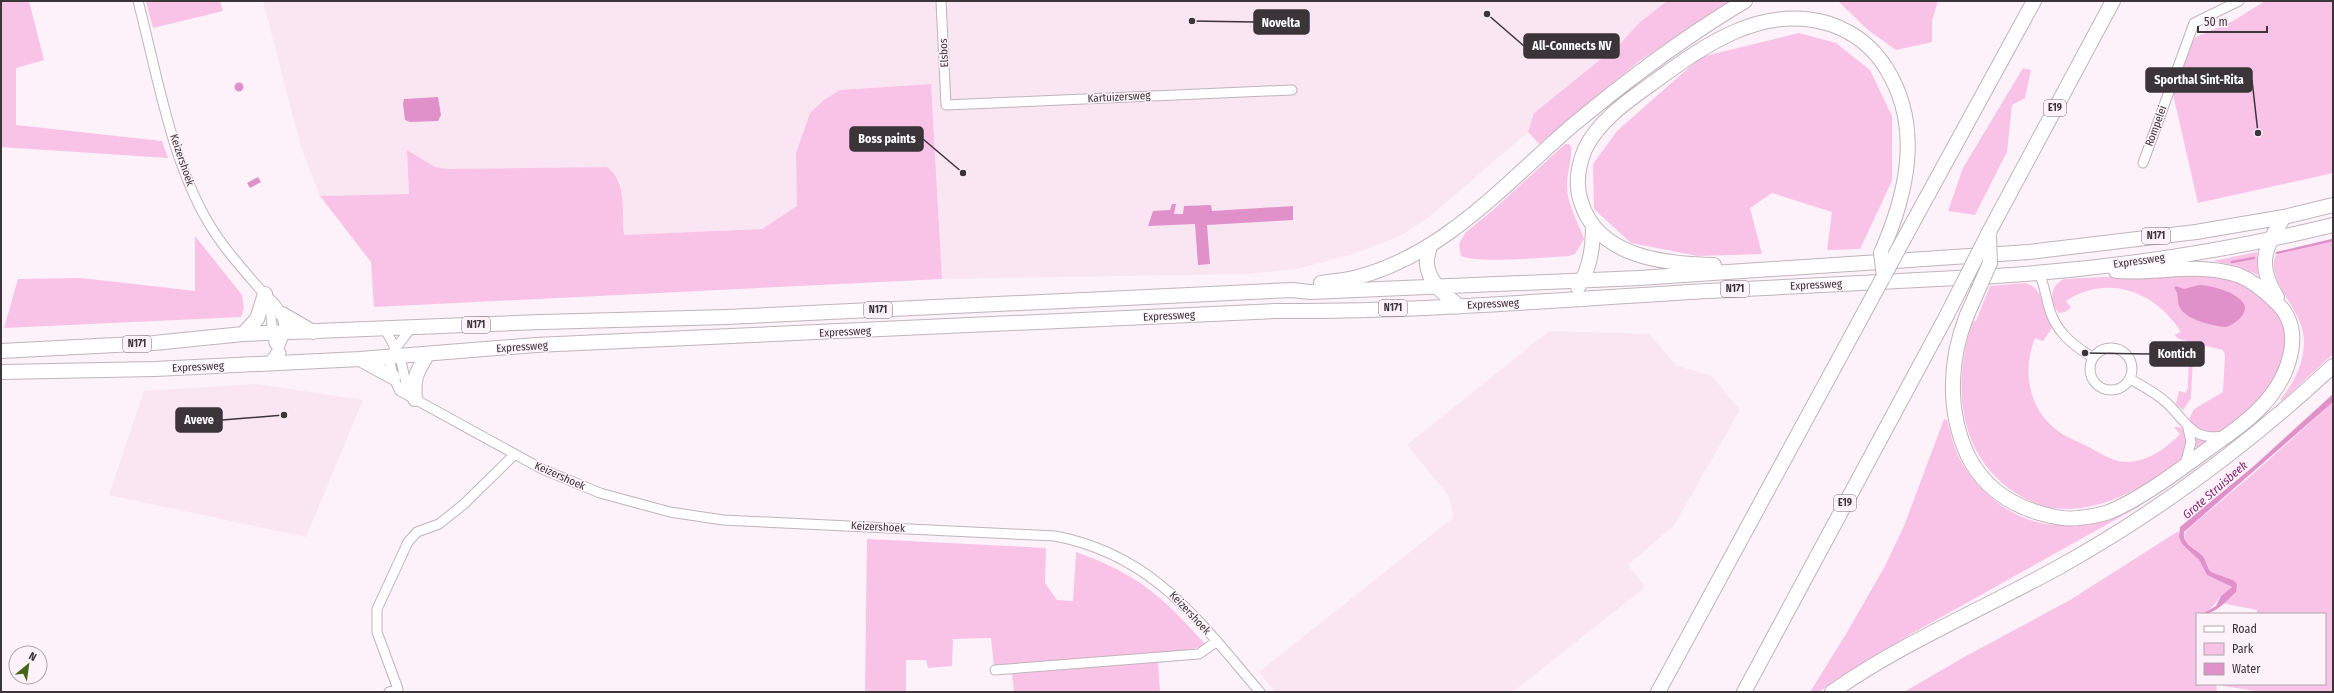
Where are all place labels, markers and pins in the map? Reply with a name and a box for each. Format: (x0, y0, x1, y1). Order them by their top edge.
callout: Novelta (1254, 10, 1309, 34)
callout: All-Connects NV (1524, 34, 1619, 58)
callout: Sporthal Sint-Rita (2146, 68, 2252, 92)
callout: Boss paints (850, 127, 923, 151)
callout: Kontich (2150, 342, 2204, 366)
callout: Aveve (176, 408, 222, 432)

